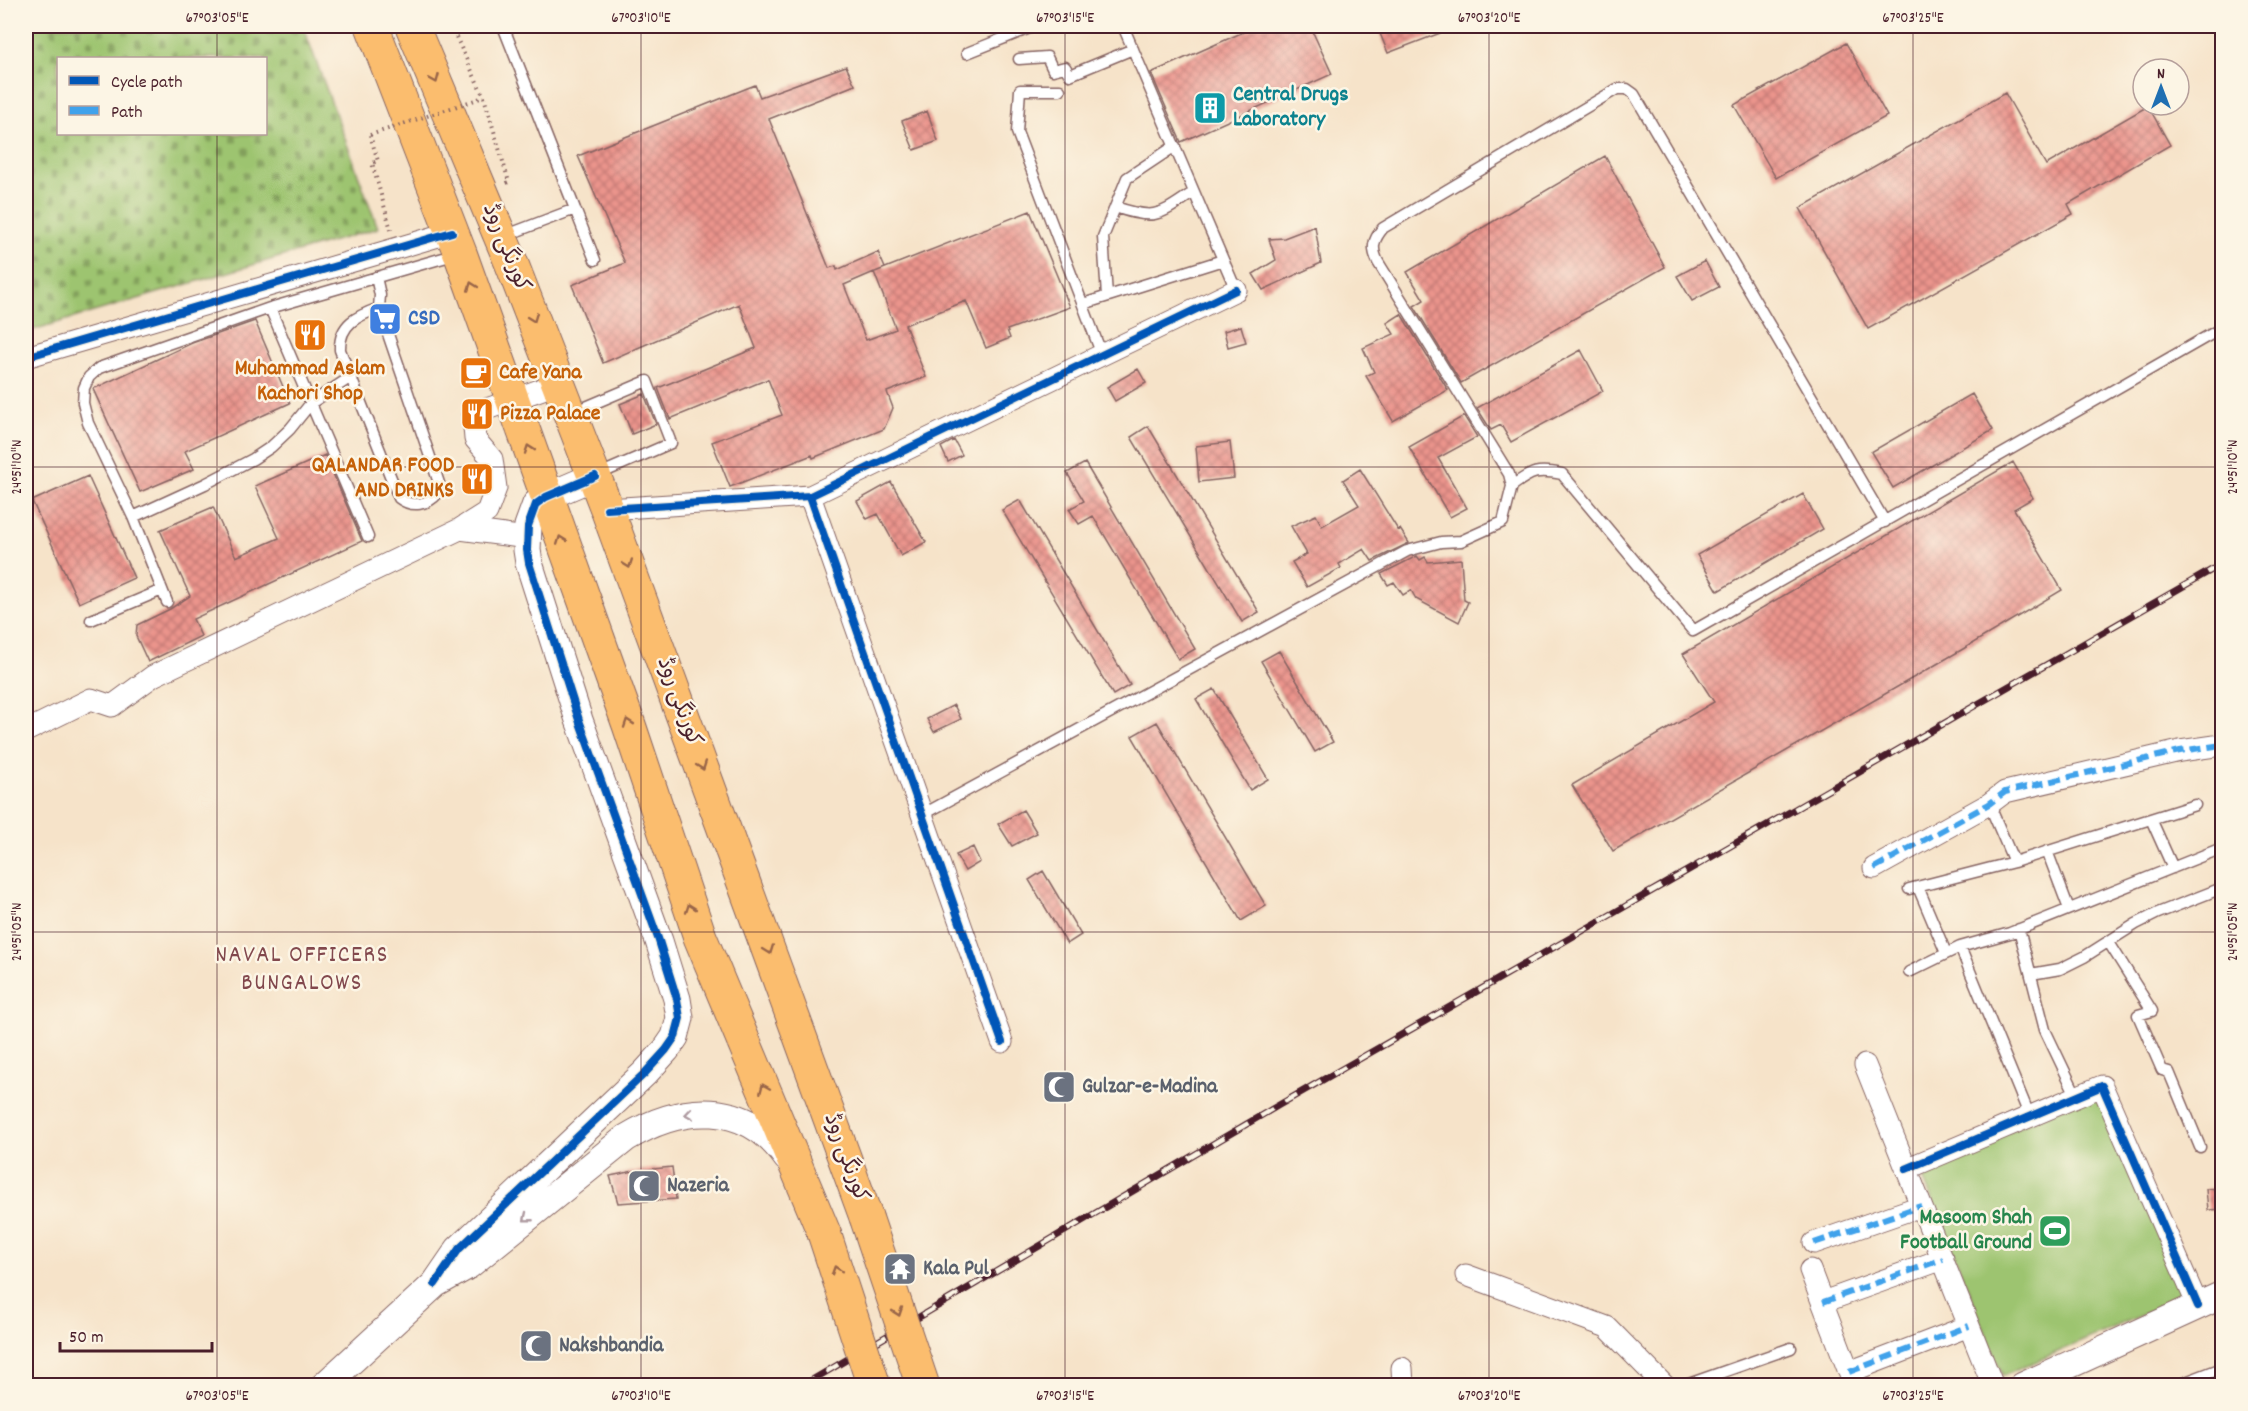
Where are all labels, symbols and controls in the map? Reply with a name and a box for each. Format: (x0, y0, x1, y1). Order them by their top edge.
text: 67°03'05"E (186, 8, 249, 30)
text: 67°03'10"E (611, 8, 671, 30)
text: 67°03'15"E (1036, 8, 1094, 30)
text: 67°03'20"E (1458, 8, 1520, 30)
text: 67°03'25"E (1882, 8, 1944, 30)
legend (57, 57, 267, 135)
north arrow (2131, 57, 2191, 117)
text: N (2157, 63, 2165, 86)
text: Cycle path (111, 71, 182, 96)
one-way arrow (428, 73, 440, 84)
place label: Central Drugs Laboratory (1233, 80, 1348, 136)
building icon: Central Drugs Laboratory (1192, 90, 1228, 126)
text: Path (111, 101, 143, 126)
street label: کورنگی روڈ (473, 199, 537, 297)
one-way arrow (466, 281, 479, 292)
supermarket icon: CSD (367, 301, 403, 337)
place label: CSD (408, 304, 441, 335)
one-way arrow (526, 312, 538, 323)
restaurant icon: Muhammad Aslam Kachori Shop (292, 317, 328, 353)
place label: Muhammad Aslam Kachori Shop (235, 354, 385, 410)
cafe icon: Cafe Yana (458, 355, 494, 391)
place label: Cafe Yana (499, 358, 582, 389)
restaurant icon: Pizza Palace (459, 396, 495, 432)
place label: Pizza Palace (500, 399, 601, 430)
text: 24°51'10"N (7, 440, 29, 495)
text: 24°51'10"N (2223, 440, 2245, 495)
one-way arrow (524, 444, 537, 455)
place label: QALANDAR FOOD AND DRINKS (312, 451, 455, 507)
restaurant icon: QALANDAR FOOD AND DRINKS (459, 461, 495, 497)
one-way arrow (556, 535, 569, 546)
one-way arrow (620, 558, 633, 568)
street label: کورنگی روڈ (648, 653, 708, 751)
one-way arrow (622, 718, 635, 729)
one-way arrow (694, 761, 707, 771)
text: 24°51'05"N (7, 903, 29, 961)
one-way arrow (685, 903, 698, 914)
text: 24°51'05"N (2223, 903, 2245, 961)
district label: NAVAL OFFICERS BUNGALOWS (215, 939, 389, 1001)
one-way arrow (761, 944, 774, 954)
mosque icon: Gulzar-e-Madina (1041, 1069, 1077, 1105)
place label: Gulzar-e-Madina (1082, 1072, 1218, 1103)
one-way arrow (759, 1084, 771, 1095)
one-way arrow (684, 1108, 693, 1120)
street label: کورنگی روڈ (815, 1109, 875, 1207)
mosque icon: Nazeria (626, 1168, 662, 1204)
place label: Nazeria (667, 1171, 729, 1202)
place label: Masoom Shah Football Ground (1900, 1203, 2032, 1259)
one-way arrow (523, 1211, 534, 1222)
sports icon: Masoom Shah Football Ground (2037, 1213, 2073, 1249)
temple icon: Kala Pul (882, 1251, 918, 1287)
place label: Kala Pul (923, 1254, 990, 1285)
one-way arrow (831, 1265, 844, 1276)
one-way arrow (891, 1306, 904, 1317)
scale bar (60, 1315, 212, 1353)
text: 50 m (69, 1326, 104, 1351)
mosque icon: Nakshbandia (518, 1328, 554, 1364)
place label: Nakshbandia (559, 1331, 664, 1362)
text: 67°03'05"E (186, 1386, 249, 1408)
text: 67°03'10"E (611, 1386, 671, 1408)
text: 67°03'15"E (1036, 1386, 1094, 1408)
text: 67°03'20"E (1458, 1386, 1520, 1408)
text: 67°03'25"E (1882, 1386, 1944, 1408)

